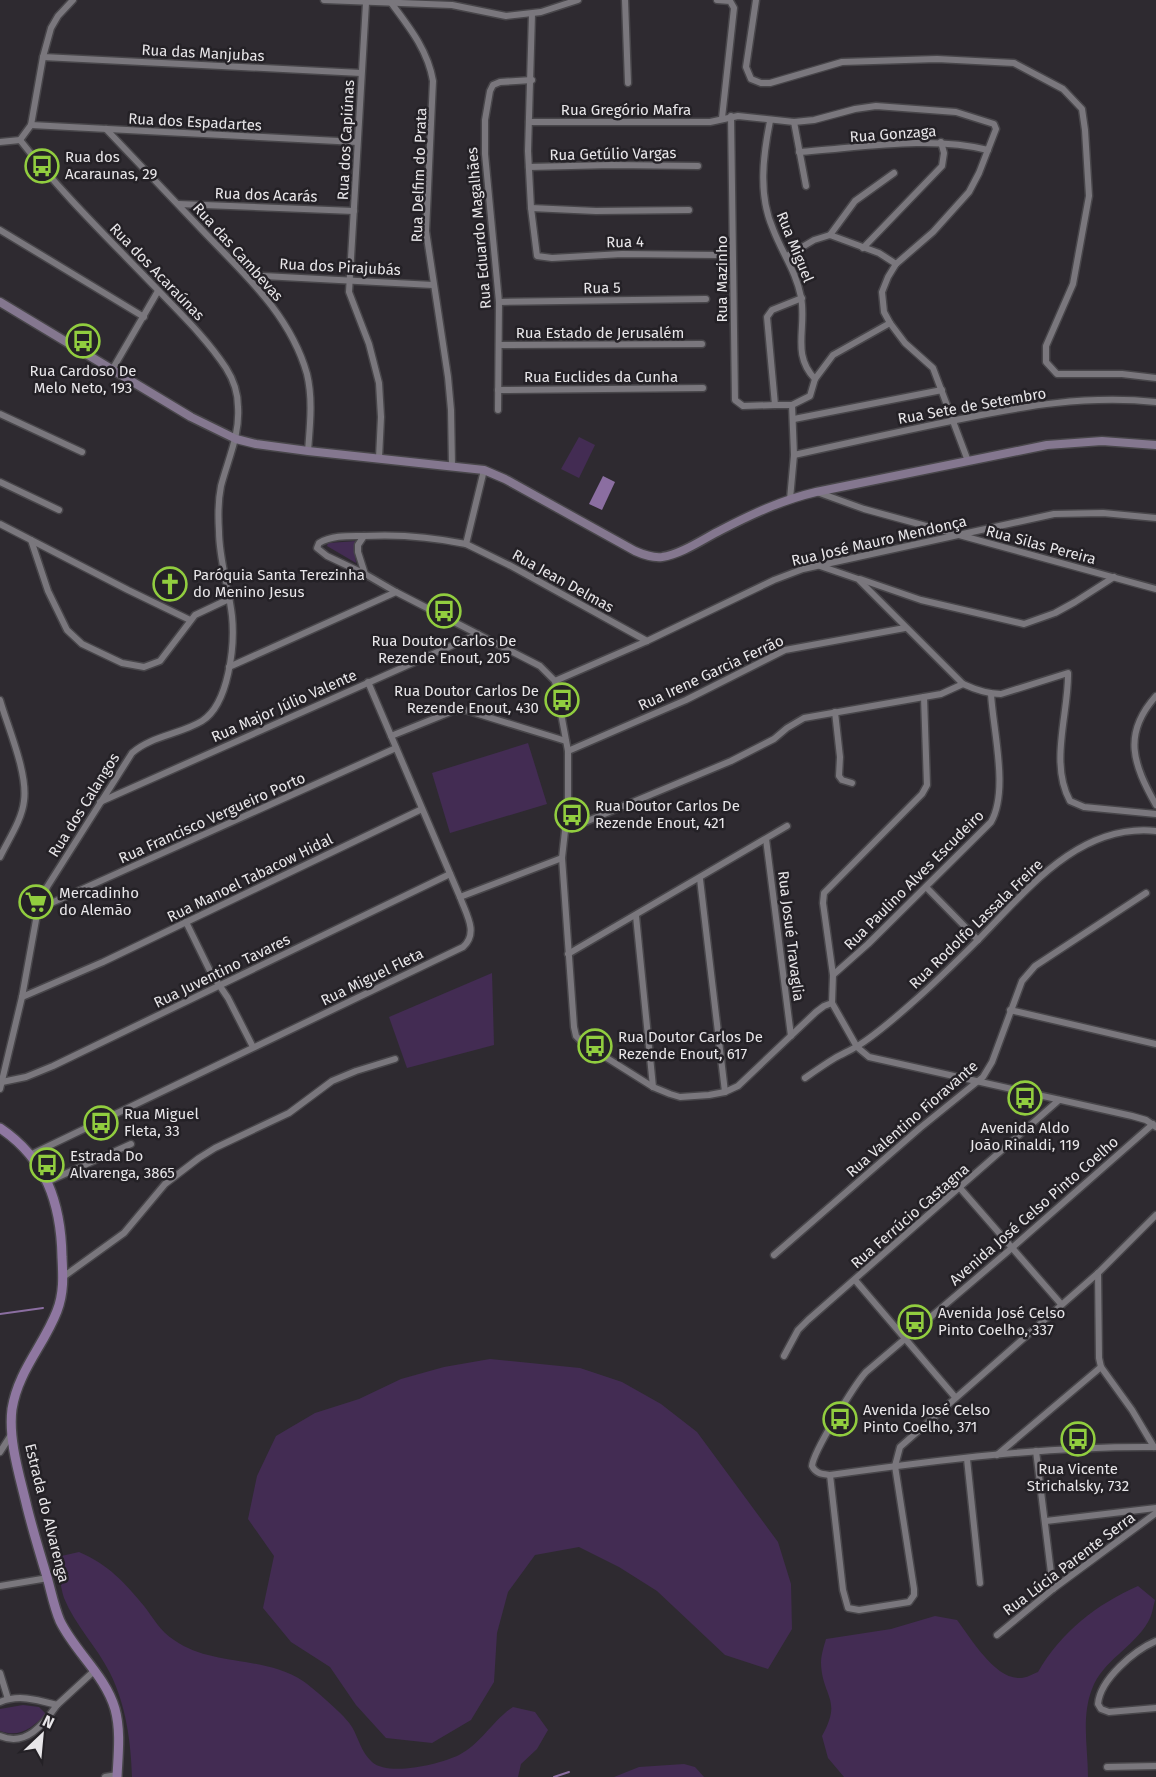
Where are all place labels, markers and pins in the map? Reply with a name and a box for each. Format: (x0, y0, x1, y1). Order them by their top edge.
bus stop icon: Rua dos Acaraunas, 29 (24, 148, 60, 184)
place label: Rua dos Acaraunas, 29 (65, 148, 158, 183)
bus stop icon: Rua Cardoso De Melo Neto, 193 (65, 323, 101, 359)
place label: Rua Cardoso De Melo Neto, 193 (30, 362, 137, 397)
church icon: Paróquia Santa Terezinha do Menino Jesus (152, 566, 188, 602)
place label: Paróquia Santa Terezinha do Menino Jesus (193, 566, 365, 601)
bus stop icon: Rua Doutor Carlos De Rezende Enout, 205 (426, 593, 462, 629)
place label: Rua Doutor Carlos De Rezende Enout, 205 (372, 632, 516, 667)
place label: Rua Doutor Carlos De Rezende Enout, 430 (394, 682, 539, 717)
bus stop icon: Rua Doutor Carlos De Rezende Enout, 430 (544, 682, 580, 718)
bus stop icon: Rua Doutor Carlos De Rezende Enout, 421 (554, 797, 590, 833)
place label: Rua Doutor Carlos De Rezende Enout, 421 (595, 797, 740, 832)
supermarket icon: Mercadinho do Alemão (18, 884, 54, 920)
place label: Mercadinho do Alemão (59, 884, 139, 919)
bus stop icon: Rua Doutor Carlos De Rezende Enout, 617 (577, 1028, 613, 1064)
place label: Rua Doutor Carlos De Rezende Enout, 617 (618, 1028, 763, 1063)
bus stop icon: Avenida Aldo João Rinaldi, 119 (1007, 1080, 1043, 1116)
bus stop icon: Rua Miguel Fleta, 33 (83, 1105, 119, 1141)
place label: Rua Miguel Fleta, 33 (124, 1105, 199, 1140)
place label: Avenida Aldo João Rinaldi, 119 (970, 1119, 1080, 1154)
bus stop icon: Estrada Do Alvarenga, 3865 (29, 1147, 65, 1183)
place label: Estrada Do Alvarenga, 3865 (70, 1147, 175, 1182)
bus stop icon: Avenida José Celso Pinto Coelho, 337 (897, 1304, 933, 1340)
place label: Avenida José Celso Pinto Coelho, 337 (938, 1304, 1065, 1339)
bus stop icon: Avenida José Celso Pinto Coelho, 371 (822, 1401, 858, 1437)
place label: Avenida José Celso Pinto Coelho, 371 (863, 1401, 990, 1436)
bus stop icon: Rua Vicente Strichalsky, 732 (1060, 1421, 1096, 1457)
place label: Rua Vicente Strichalsky, 732 (1027, 1460, 1129, 1495)

